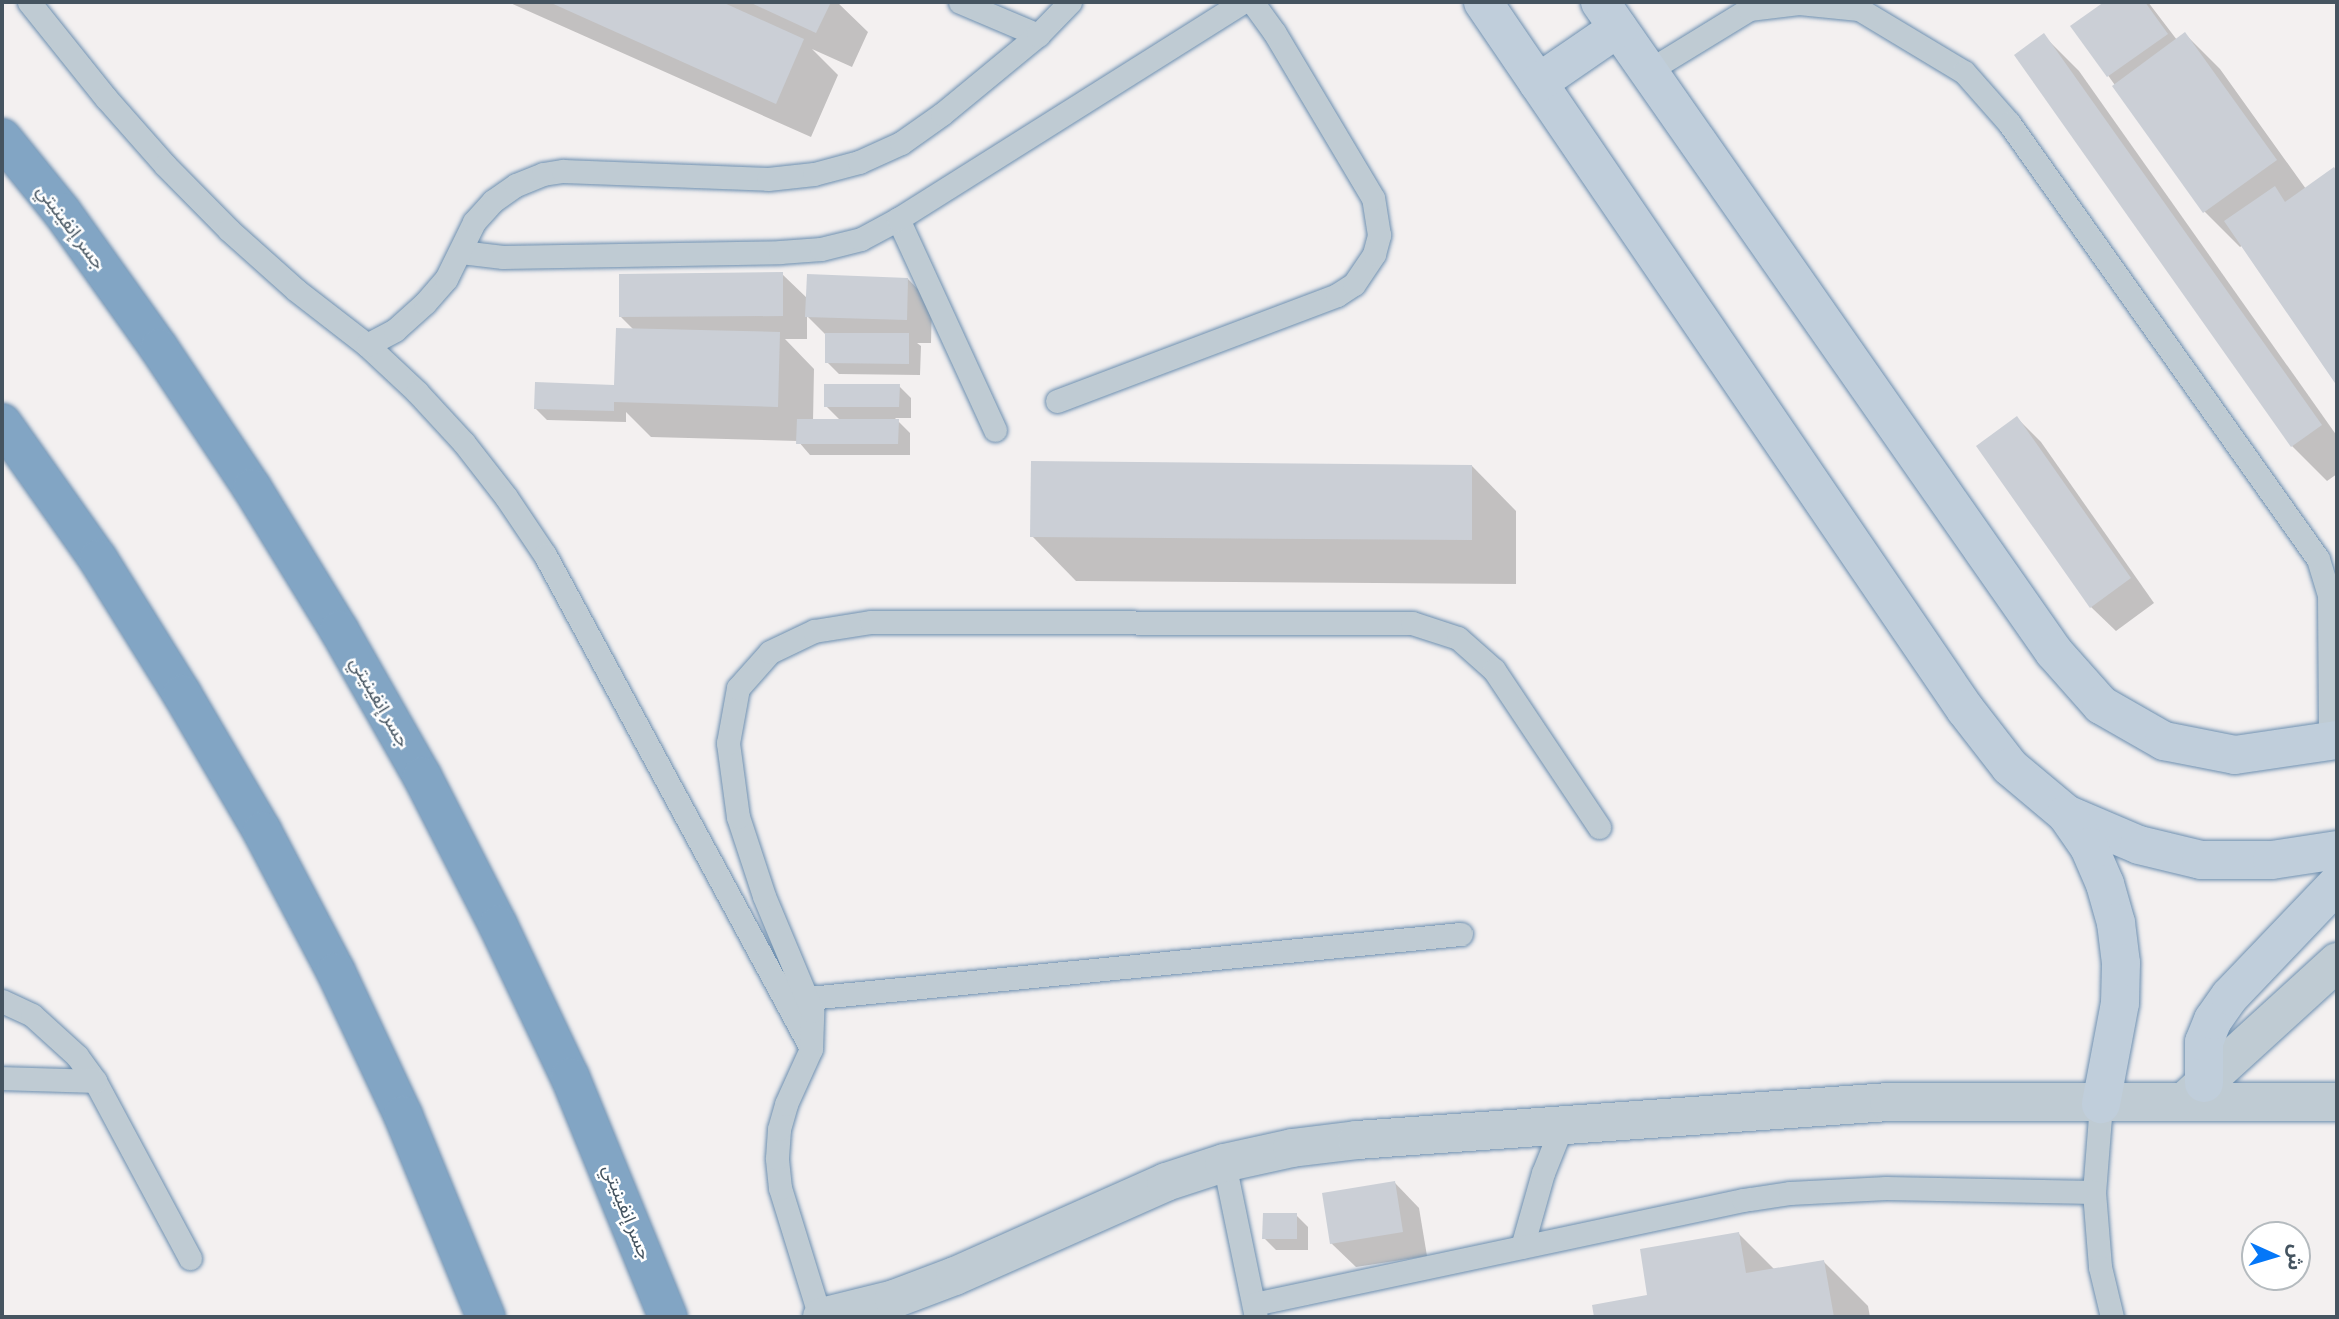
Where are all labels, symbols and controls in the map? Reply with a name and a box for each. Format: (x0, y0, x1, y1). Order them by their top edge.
street label: جسر إنفينيتي (32, 180, 110, 274)
street label: جسر إنفينيتي (345, 653, 415, 751)
street label: جسر إنفينيتي (598, 1161, 656, 1263)
north arrow (2241, 1221, 2311, 1291)
text: ش (2283, 1244, 2308, 1271)

